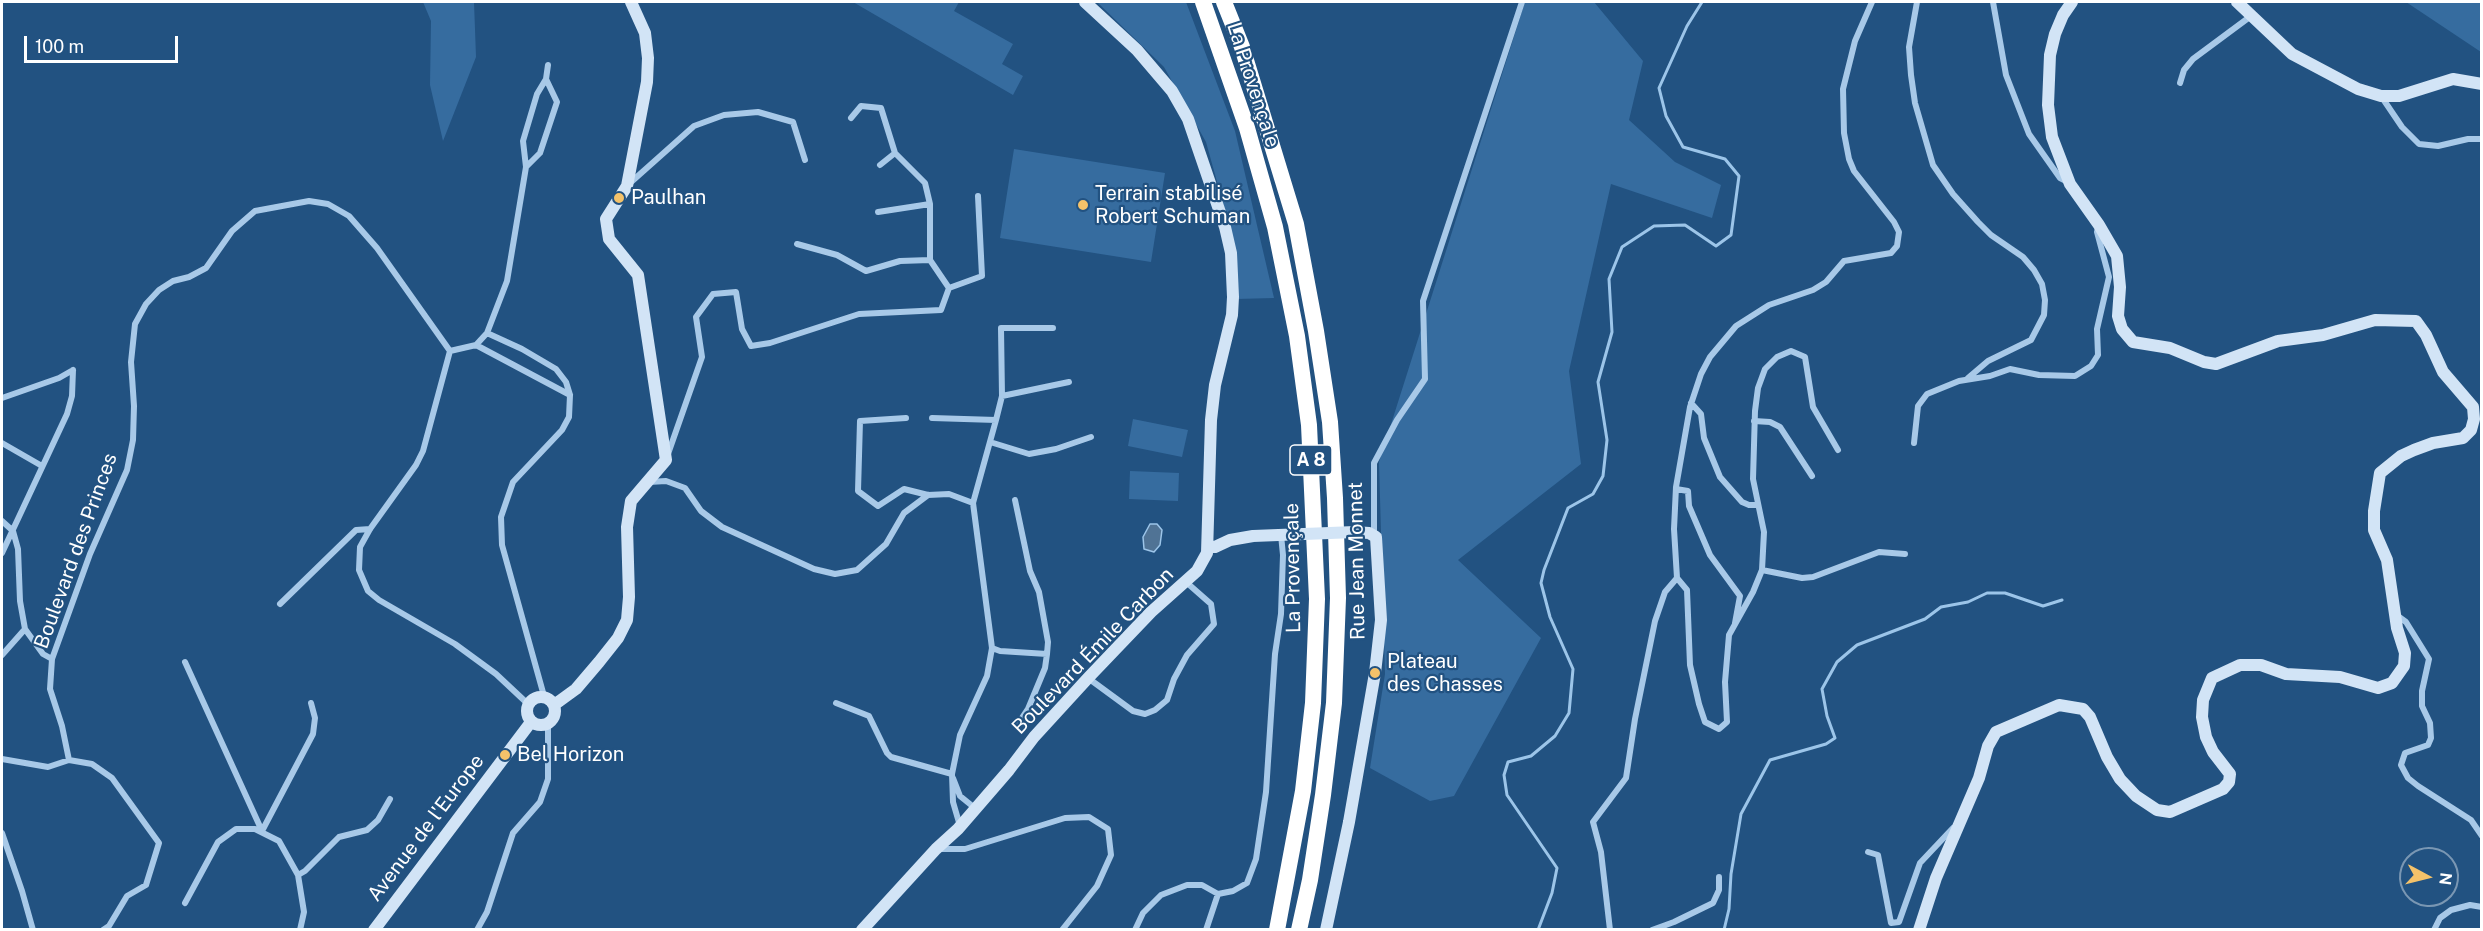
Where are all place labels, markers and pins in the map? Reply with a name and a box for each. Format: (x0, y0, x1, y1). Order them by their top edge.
place label: Terrain stabilisé Robert Schuman (1095, 182, 1250, 229)
place label: Paulhan (631, 186, 706, 210)
marker: Paulhan (612, 191, 626, 205)
marker: Terrain stabilisé Robert Schuman (1076, 198, 1090, 212)
place label: Plateau des Chasses (1387, 650, 1503, 697)
marker: Plateau des Chasses (1368, 666, 1382, 680)
place label: Bel Horizon (517, 743, 624, 767)
marker: Bel Horizon (498, 748, 512, 762)

